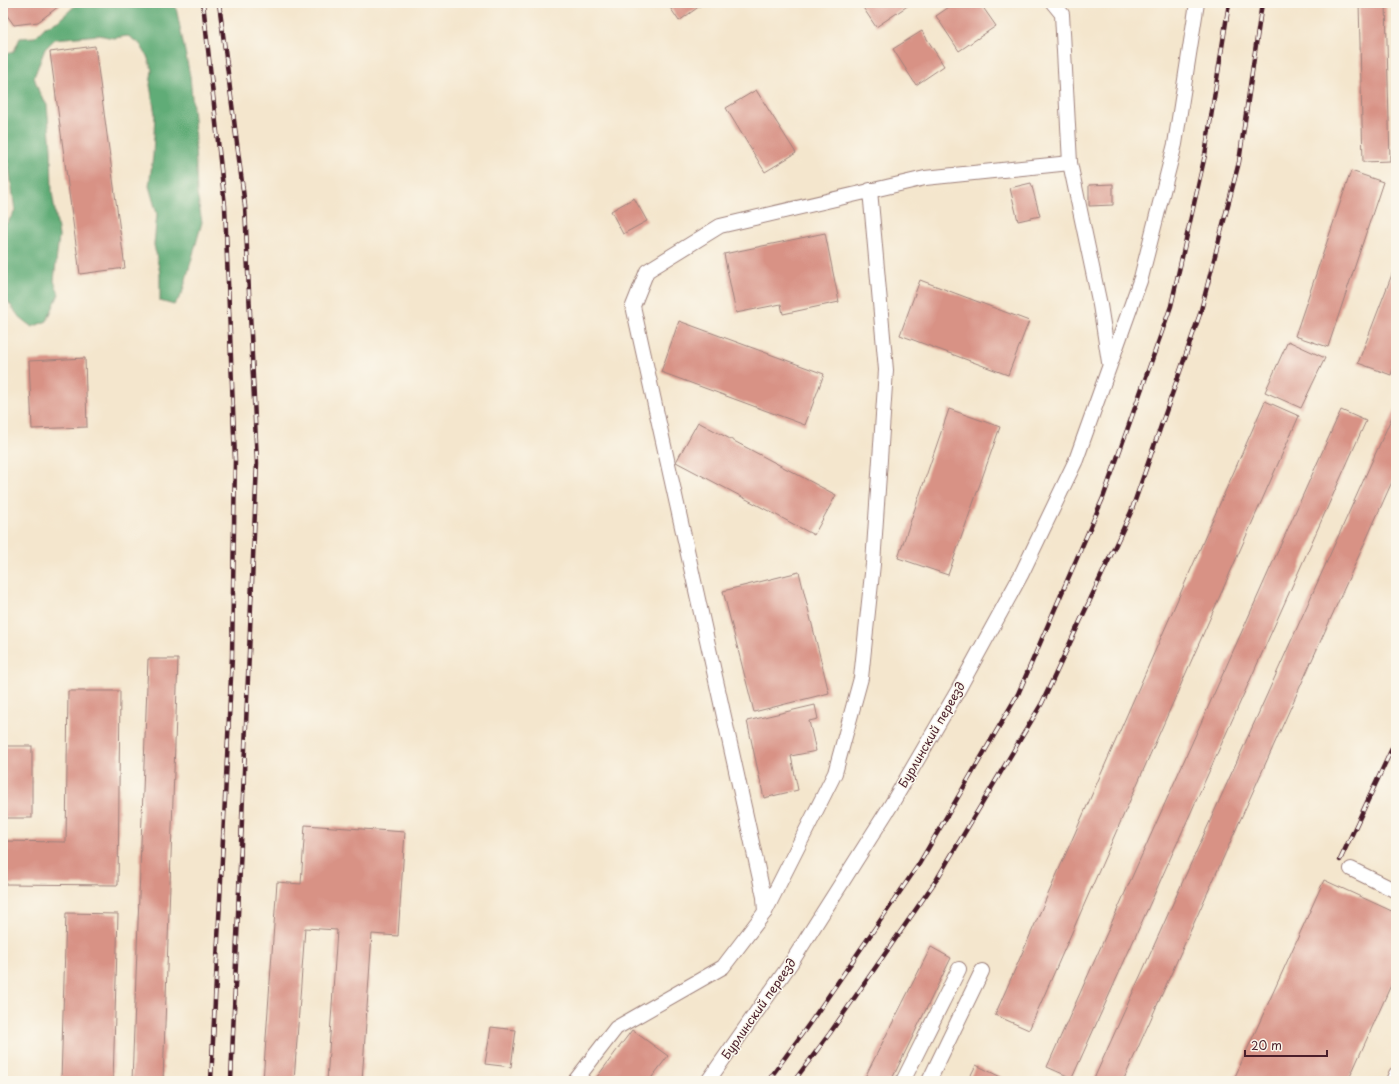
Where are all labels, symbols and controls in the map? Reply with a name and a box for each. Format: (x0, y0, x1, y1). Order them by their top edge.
street label: Бурлинский переезд (893, 678, 969, 791)
street label: Бурлинский переезд (716, 954, 800, 1063)
scale bar (1245, 1032, 1327, 1058)
text: 20 m (1251, 1036, 1282, 1054)

